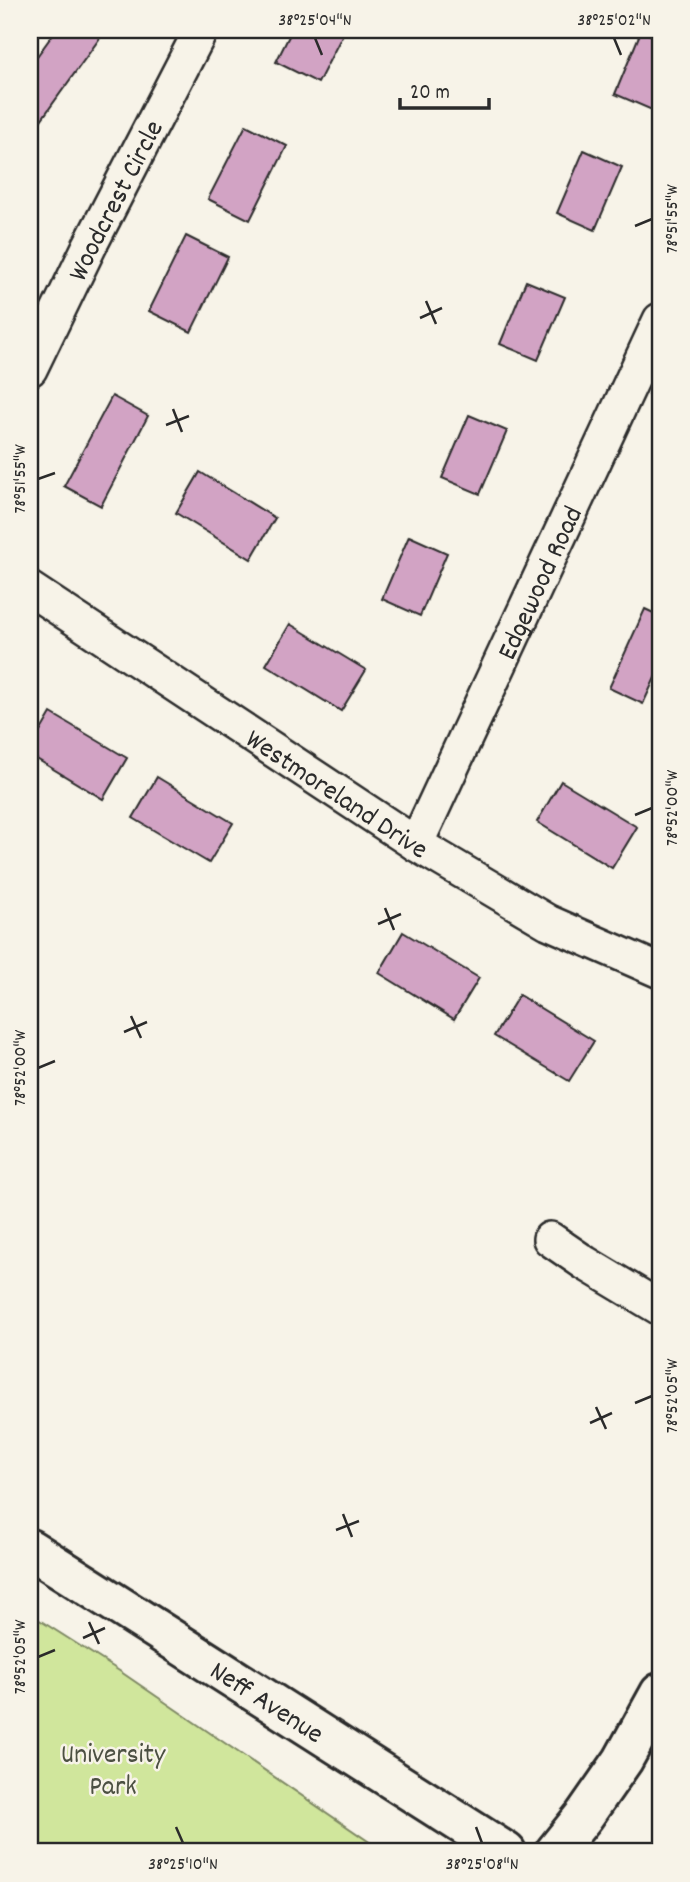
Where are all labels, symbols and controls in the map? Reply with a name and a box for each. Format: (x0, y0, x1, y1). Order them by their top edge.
text: 38°25'04"N (278, 9, 352, 34)
text: 38°25'02"N (577, 9, 651, 34)
scale bar (400, 66, 489, 110)
text: 20 m (410, 79, 450, 109)
street label: Woodcrest Circle (60, 114, 176, 289)
text: 78°51'55"W (661, 184, 686, 254)
text: 78°51'55"W (9, 444, 34, 514)
street label: Edgewood Road (489, 501, 596, 668)
street label: Westmoreland Drive (236, 722, 434, 872)
text: 78°52'00"W (661, 769, 686, 846)
text: 78°52'00"W (9, 1029, 34, 1106)
text: 78°52'05"W (661, 1358, 686, 1433)
text: 78°52'05"W (9, 1619, 34, 1694)
street label: Neff Avenue (200, 1653, 330, 1756)
park label: University Park (61, 1737, 166, 1809)
text: 38°25'10"N (148, 1853, 218, 1878)
text: 38°25'08"N (445, 1853, 519, 1878)

